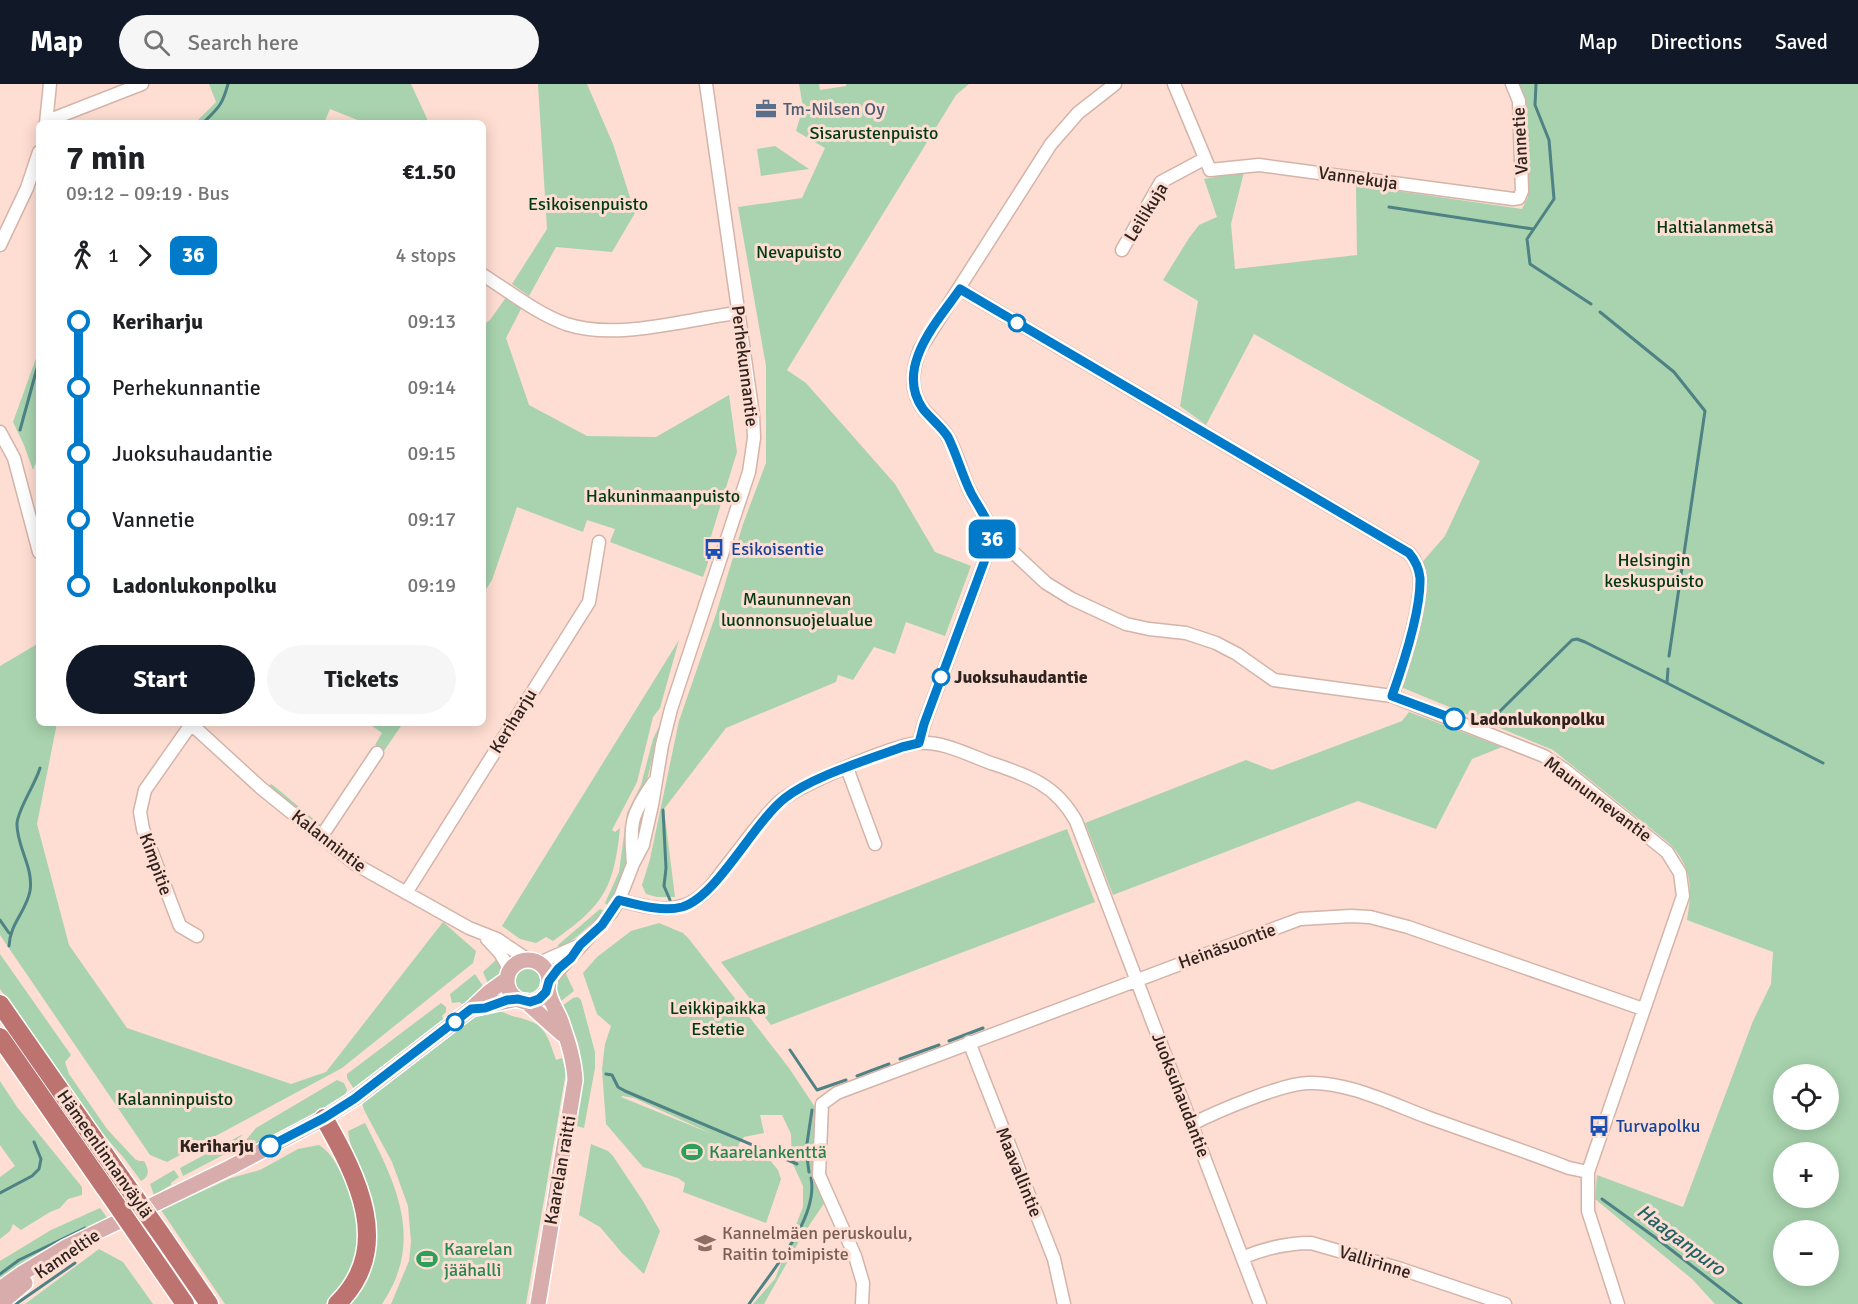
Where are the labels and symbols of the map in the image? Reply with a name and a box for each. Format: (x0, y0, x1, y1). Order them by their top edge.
office icon: Tm-Nilsen Oy (754, 97, 778, 121)
place label: Tm-Nilsen Oy (783, 98, 885, 120)
street label: Vannetie (1507, 107, 1533, 175)
park label: Sisarustenpuisto (810, 122, 938, 144)
street label: Vannekuja (1317, 162, 1399, 194)
street label: Leilikuja (1119, 178, 1173, 246)
park label: Esikoisenpuisto (528, 193, 648, 215)
park label: Haltialanmetsä (1656, 216, 1774, 238)
park label: Nevapuisto (756, 241, 842, 263)
street label: Perhekunnantie (727, 304, 763, 428)
unlabelled marker (1008, 314, 1026, 332)
park label: Hakuninmaanpuisto (586, 485, 740, 507)
line badge: 36 (965, 520, 1019, 558)
bus stop icon: Esikoisentie (702, 537, 726, 561)
place label: Esikoisentie (731, 538, 824, 560)
park label: Helsingin keskuspuisto (1604, 549, 1704, 592)
park label: Maununnevan luonnonsuojelualue (721, 588, 873, 631)
place label: Juoksuhaudantie (954, 666, 1088, 688)
marker: Juoksuhaudantie (932, 668, 950, 686)
street label: Keriharju (485, 685, 541, 757)
marker: Ladonlukonpolku (1443, 708, 1465, 730)
place label: Ladonlukonpolku (1470, 708, 1605, 730)
street label: Maununnevantie (1540, 751, 1656, 847)
street label: Kalannintie (287, 805, 371, 877)
street label: Kimpitie (135, 830, 177, 898)
street label: Heinäsuontie (1175, 918, 1279, 974)
park label: Leikkipaikka Estetie (670, 997, 766, 1040)
unlabelled marker (446, 1013, 464, 1031)
street label: Juoksuhaudantie (1147, 1030, 1215, 1160)
street label: Hämeenlinnanväylä (52, 1086, 158, 1222)
park label: Kalanninpuisto (117, 1088, 233, 1110)
street label: Kaarelan raitti (540, 1114, 580, 1226)
bus stop icon: Turvapolku (1587, 1114, 1611, 1138)
place label: Turvapolku (1616, 1115, 1700, 1137)
street label: Maavallintie (991, 1124, 1047, 1220)
place label: Keriharju (179, 1135, 254, 1157)
marker: Keriharju (259, 1135, 281, 1157)
sports icon: Kaarelankenttä (680, 1140, 704, 1164)
place label: Kaarelankenttä (709, 1141, 827, 1163)
water label: Haaganpuro (1632, 1199, 1731, 1282)
place label: Kannelmäen peruskoulu, Raitin toimipiste (722, 1222, 913, 1265)
street label: Kanneltie (30, 1224, 104, 1284)
school or university icon: Kannelmäen peruskoulu, Raitin toimipiste (693, 1231, 717, 1255)
place label: Kaarelan jäähalli (444, 1238, 513, 1281)
street label: Vallirinne (1336, 1241, 1414, 1283)
sports icon: Kaarelan jäähalli (415, 1247, 439, 1271)

